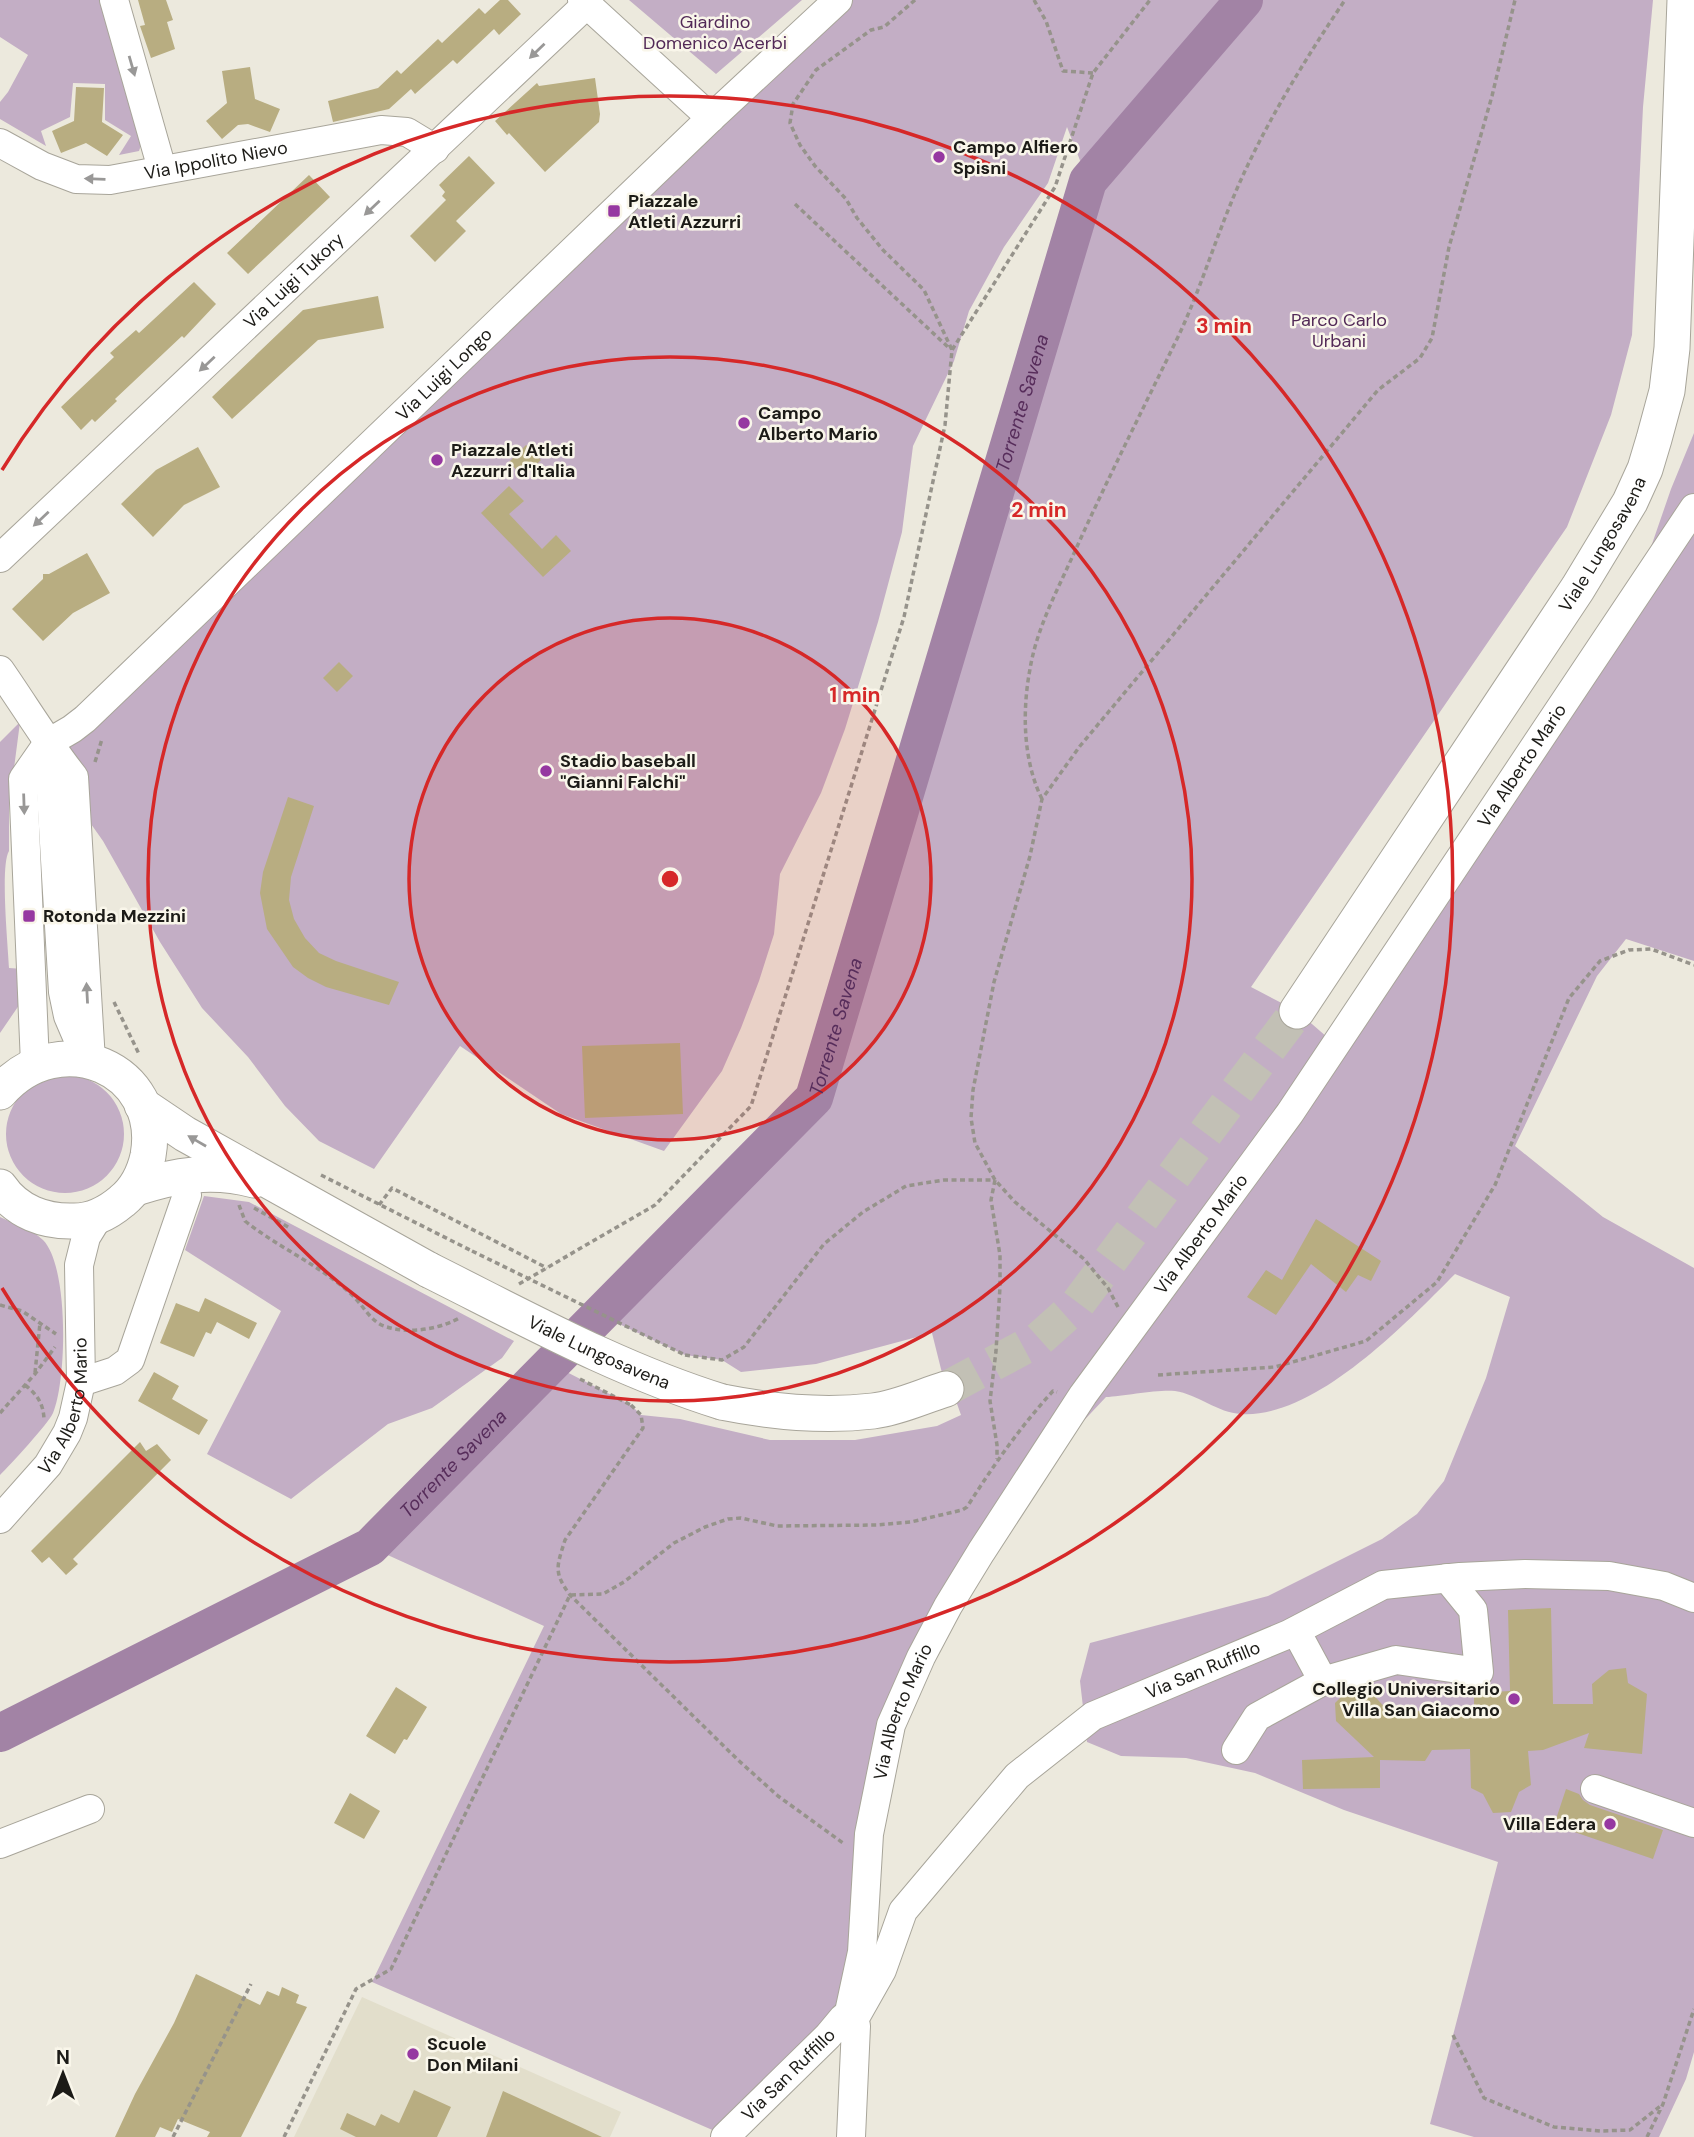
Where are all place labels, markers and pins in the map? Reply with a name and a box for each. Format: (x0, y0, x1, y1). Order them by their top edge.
place label: Campo Alfiero Spisni (953, 135, 1078, 180)
marker: Campo Alfiero Spisni (931, 149, 947, 165)
place label: Piazzale Atleti Azzurri (628, 189, 741, 234)
marker: Piazzale Atleti Azzurri (606, 203, 622, 219)
place label: Campo Alberto Mario (758, 401, 878, 446)
marker: Campo Alberto Mario (736, 415, 752, 431)
place label: Piazzale Atleti Azzurri d'Italia (451, 438, 575, 483)
marker: Piazzale Atleti Azzurri d'Italia (429, 452, 445, 468)
place label: Stadio baseball "Gianni Falchi" (560, 749, 696, 794)
marker: Stadio baseball "Gianni Falchi" (538, 763, 554, 779)
centre of rings (658, 867, 682, 891)
place label: Rotonda Mezzini (43, 904, 186, 928)
marker: Rotonda Mezzini (21, 908, 37, 924)
place label: Collegio Universitario Villa San Giacomo (1312, 1677, 1500, 1722)
marker: Collegio Universitario Villa San Giacomo (1506, 1691, 1522, 1707)
place label: Villa Edera (1503, 1812, 1596, 1836)
marker: Villa Edera (1602, 1816, 1618, 1832)
place label: Scuole Don Milani (427, 2032, 518, 2077)
marker: Scuole Don Milani (405, 2046, 421, 2062)

